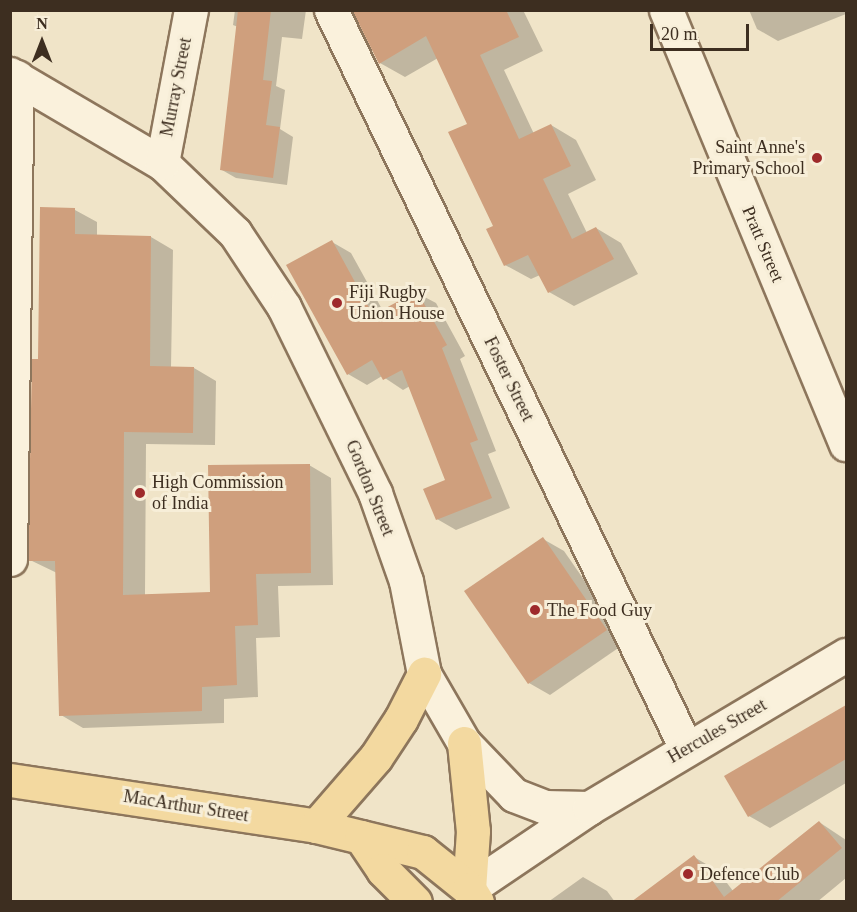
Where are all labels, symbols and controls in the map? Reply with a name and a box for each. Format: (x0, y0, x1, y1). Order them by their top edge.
north arrow (12, 12, 72, 72)
scale bar (653, 12, 752, 50)
text: N (36, 15, 48, 32)
text: 20 m (661, 24, 698, 44)
street label: Murray Street (156, 36, 196, 138)
place label: Saint Anne's Primary School (693, 137, 805, 180)
marker: Saint Anne's Primary School (810, 151, 824, 165)
street label: Pratt Street (737, 203, 789, 285)
place label: Fiji Rugby Union House (349, 282, 444, 324)
marker: Fiji Rugby Union House (330, 296, 344, 310)
street label: Foster Street (479, 333, 539, 425)
street label: Gordon Street (341, 437, 399, 539)
place label: High Commission of India (152, 472, 284, 514)
marker: High Commission of India (133, 486, 147, 500)
place label: The Food Guy (547, 599, 652, 621)
marker: The Food Guy (528, 603, 542, 617)
street label: Hercules Street (664, 694, 770, 768)
street label: MacArthur Street (122, 785, 250, 827)
place label: Defence Club (700, 863, 799, 885)
marker: Defence Club (681, 867, 695, 881)

